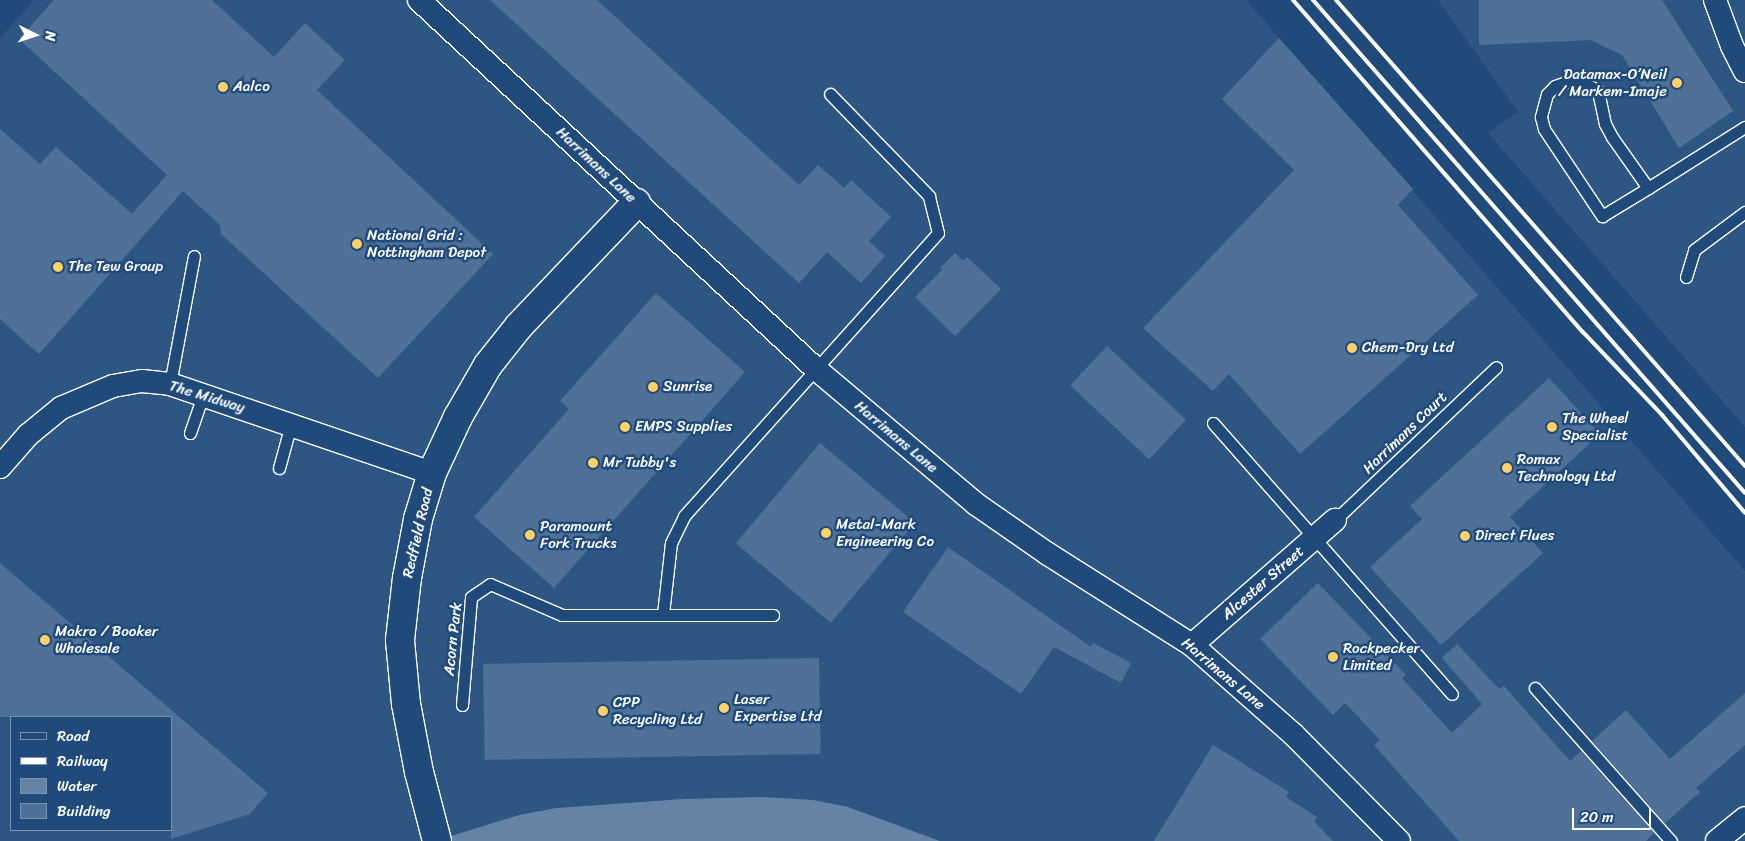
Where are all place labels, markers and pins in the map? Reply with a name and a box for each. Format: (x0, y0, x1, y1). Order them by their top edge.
place label: Datamax-O’Neil / Markem-Imaje (1558, 65, 1667, 100)
marker: Datamax-O’Neil / Markem-Imaje (1671, 77, 1683, 89)
place label: Aalco (233, 78, 270, 96)
marker: Aalco (217, 81, 229, 93)
place label: National Grid : Nottingham Depot (367, 226, 487, 261)
marker: National Grid : Nottingham Depot (351, 238, 363, 250)
place label: The Tew Group (68, 258, 164, 276)
marker: The Tew Group (52, 261, 64, 273)
place label: Chem-Dry Ltd (1362, 339, 1454, 357)
marker: Chem-Dry Ltd (1346, 342, 1358, 354)
place label: Sunrise (663, 378, 712, 396)
marker: Sunrise (647, 381, 659, 393)
place label: The Wheel Specialist (1562, 409, 1629, 444)
place label: EMPS Supplies (635, 418, 732, 436)
marker: EMPS Supplies (619, 421, 631, 433)
marker: The Wheel Specialist (1546, 421, 1558, 433)
place label: Romax Technology Ltd (1517, 450, 1615, 485)
place label: Mr Tubby's (603, 454, 677, 472)
marker: Mr Tubby's (587, 457, 599, 469)
marker: Romax Technology Ltd (1501, 462, 1513, 474)
place label: Metal-Mark Engineering Co (836, 515, 934, 550)
place label: Paramount Fork Trucks (540, 517, 617, 552)
marker: Metal-Mark Engineering Co (820, 527, 832, 539)
place label: Direct Flues (1475, 527, 1554, 545)
marker: Paramount Fork Trucks (524, 529, 536, 541)
marker: Direct Flues (1459, 530, 1471, 542)
place label: Makro / Booker Wholesale (55, 622, 158, 657)
marker: Makro / Booker Wholesale (39, 634, 51, 646)
place label: Rockpecker Limited (1343, 639, 1420, 674)
marker: Rockpecker Limited (1327, 651, 1339, 663)
place label: Laser Expertise Ltd (734, 690, 822, 725)
place label: CPP Recycling Ltd (613, 693, 702, 728)
marker: Laser Expertise Ltd (718, 702, 730, 714)
marker: CPP Recycling Ltd (597, 705, 609, 717)

